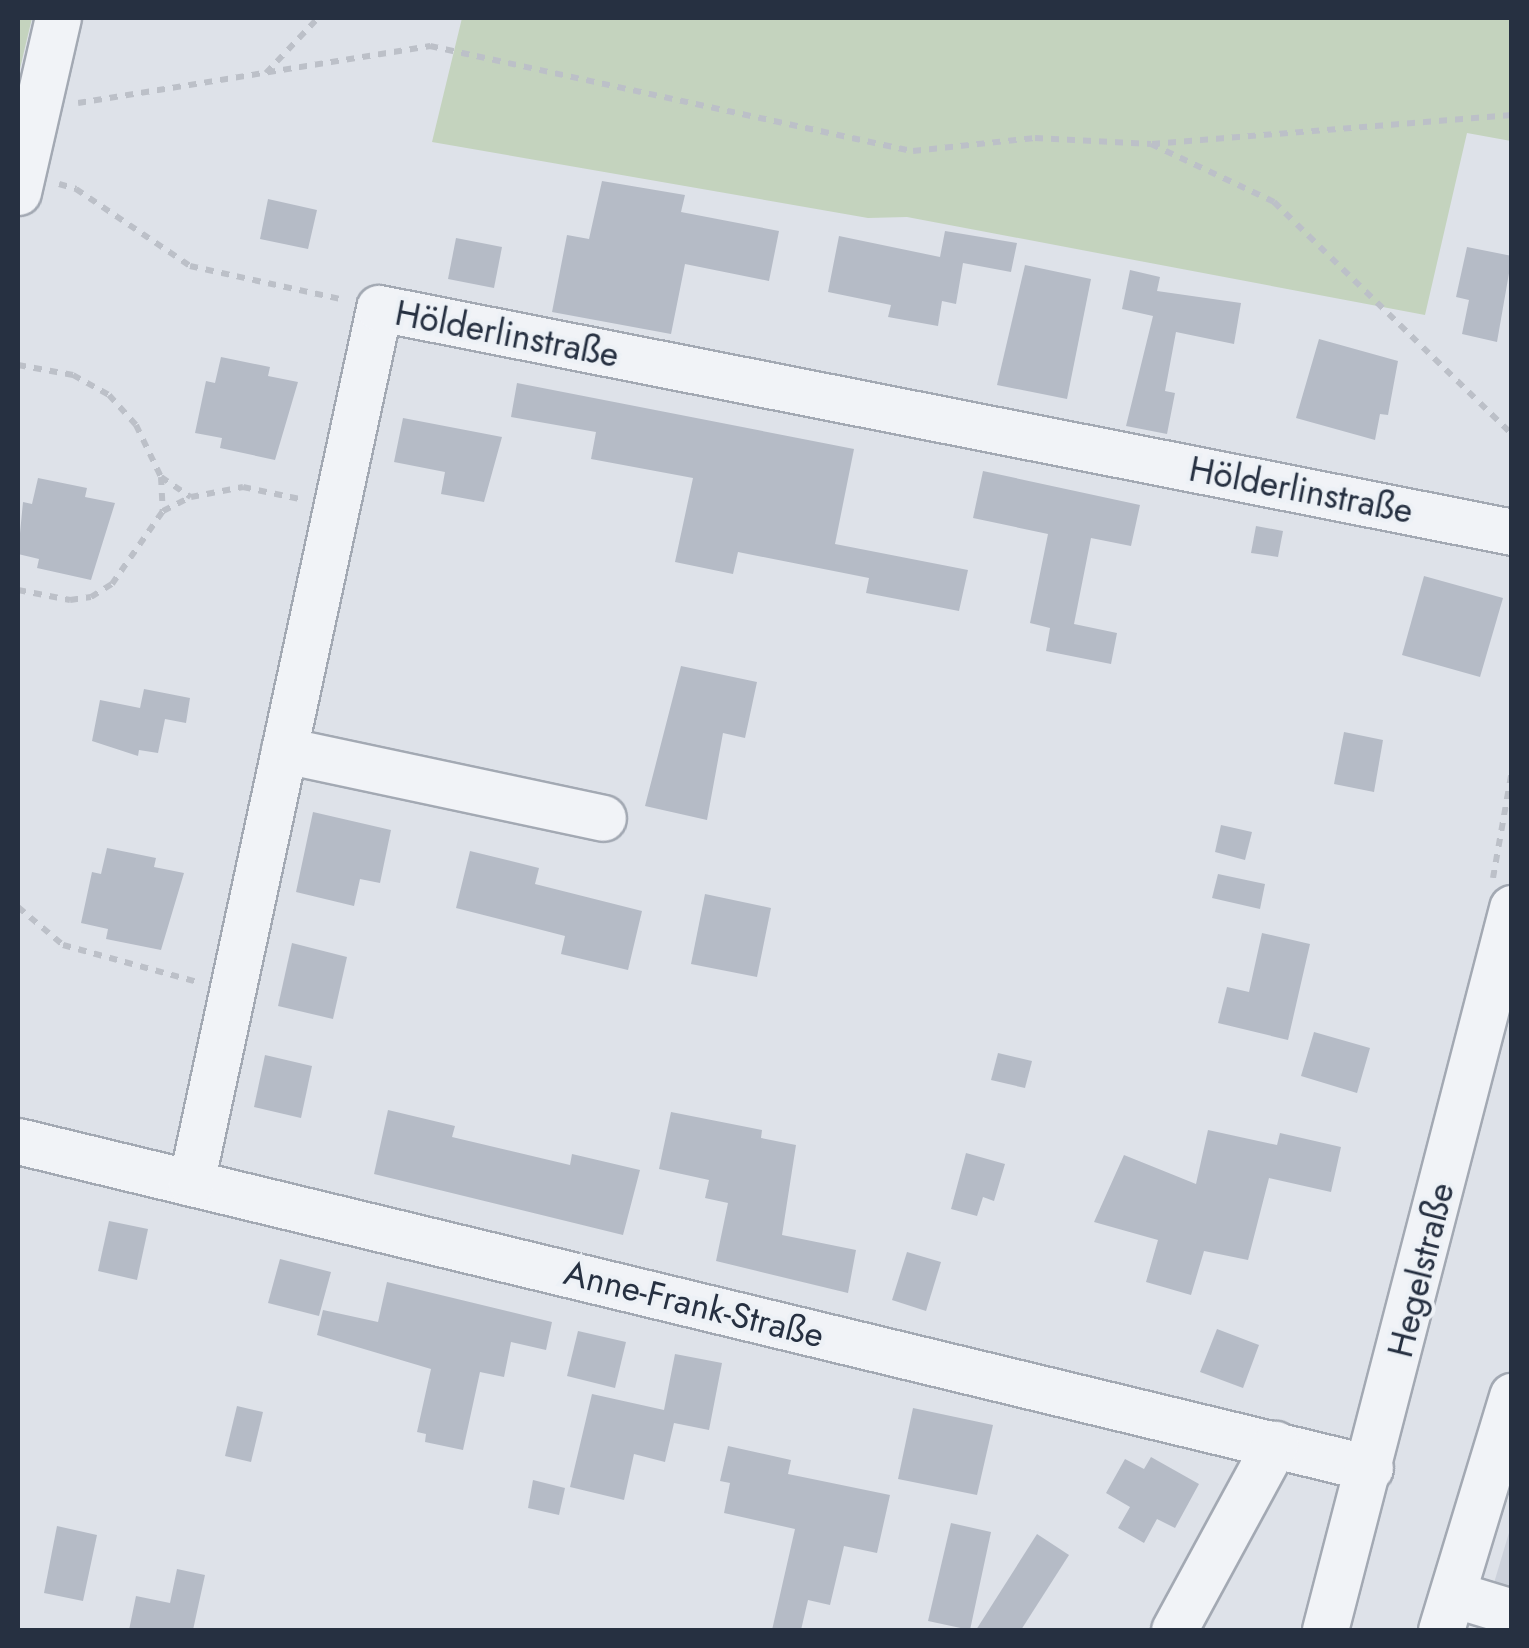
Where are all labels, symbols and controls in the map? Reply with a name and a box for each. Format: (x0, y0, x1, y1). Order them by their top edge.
street label: Hölderlinstraße (392, 292, 622, 376)
street label: Hölderlinstraße (1186, 448, 1416, 532)
street label: Hegelstraße (1379, 1178, 1463, 1362)
street label: Anne-Frank-Straße (560, 1251, 828, 1357)

